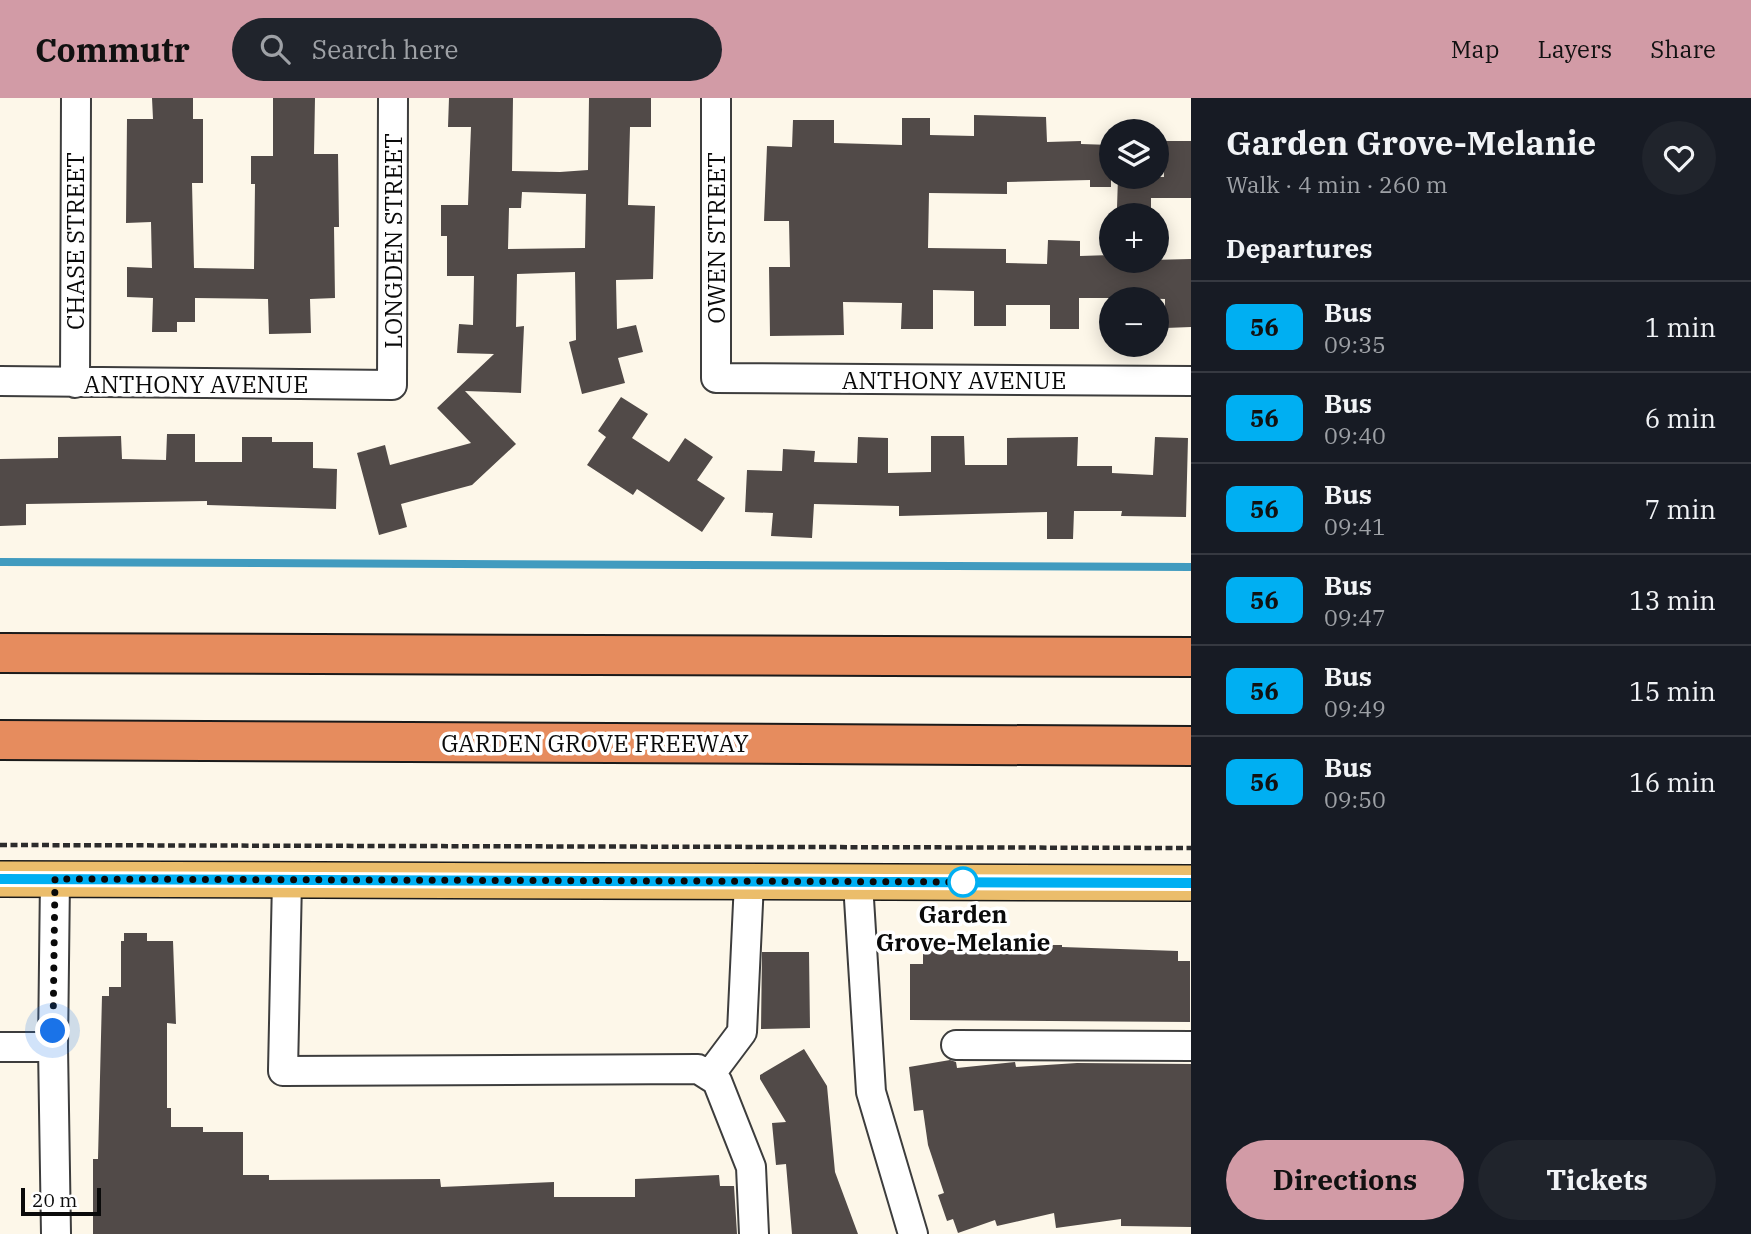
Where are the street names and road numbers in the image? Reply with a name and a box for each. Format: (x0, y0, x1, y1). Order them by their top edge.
street label: LONGDEN STREET (377, 133, 409, 349)
street label: CHASE STREET (59, 152, 91, 330)
street label: OWEN STREET (700, 152, 732, 324)
street label: ANTHONY AVENUE (842, 364, 1066, 396)
street label: ANTHONY AVENUE (84, 368, 308, 400)
street label: GARDEN GROVE FREEWAY (441, 727, 749, 759)

